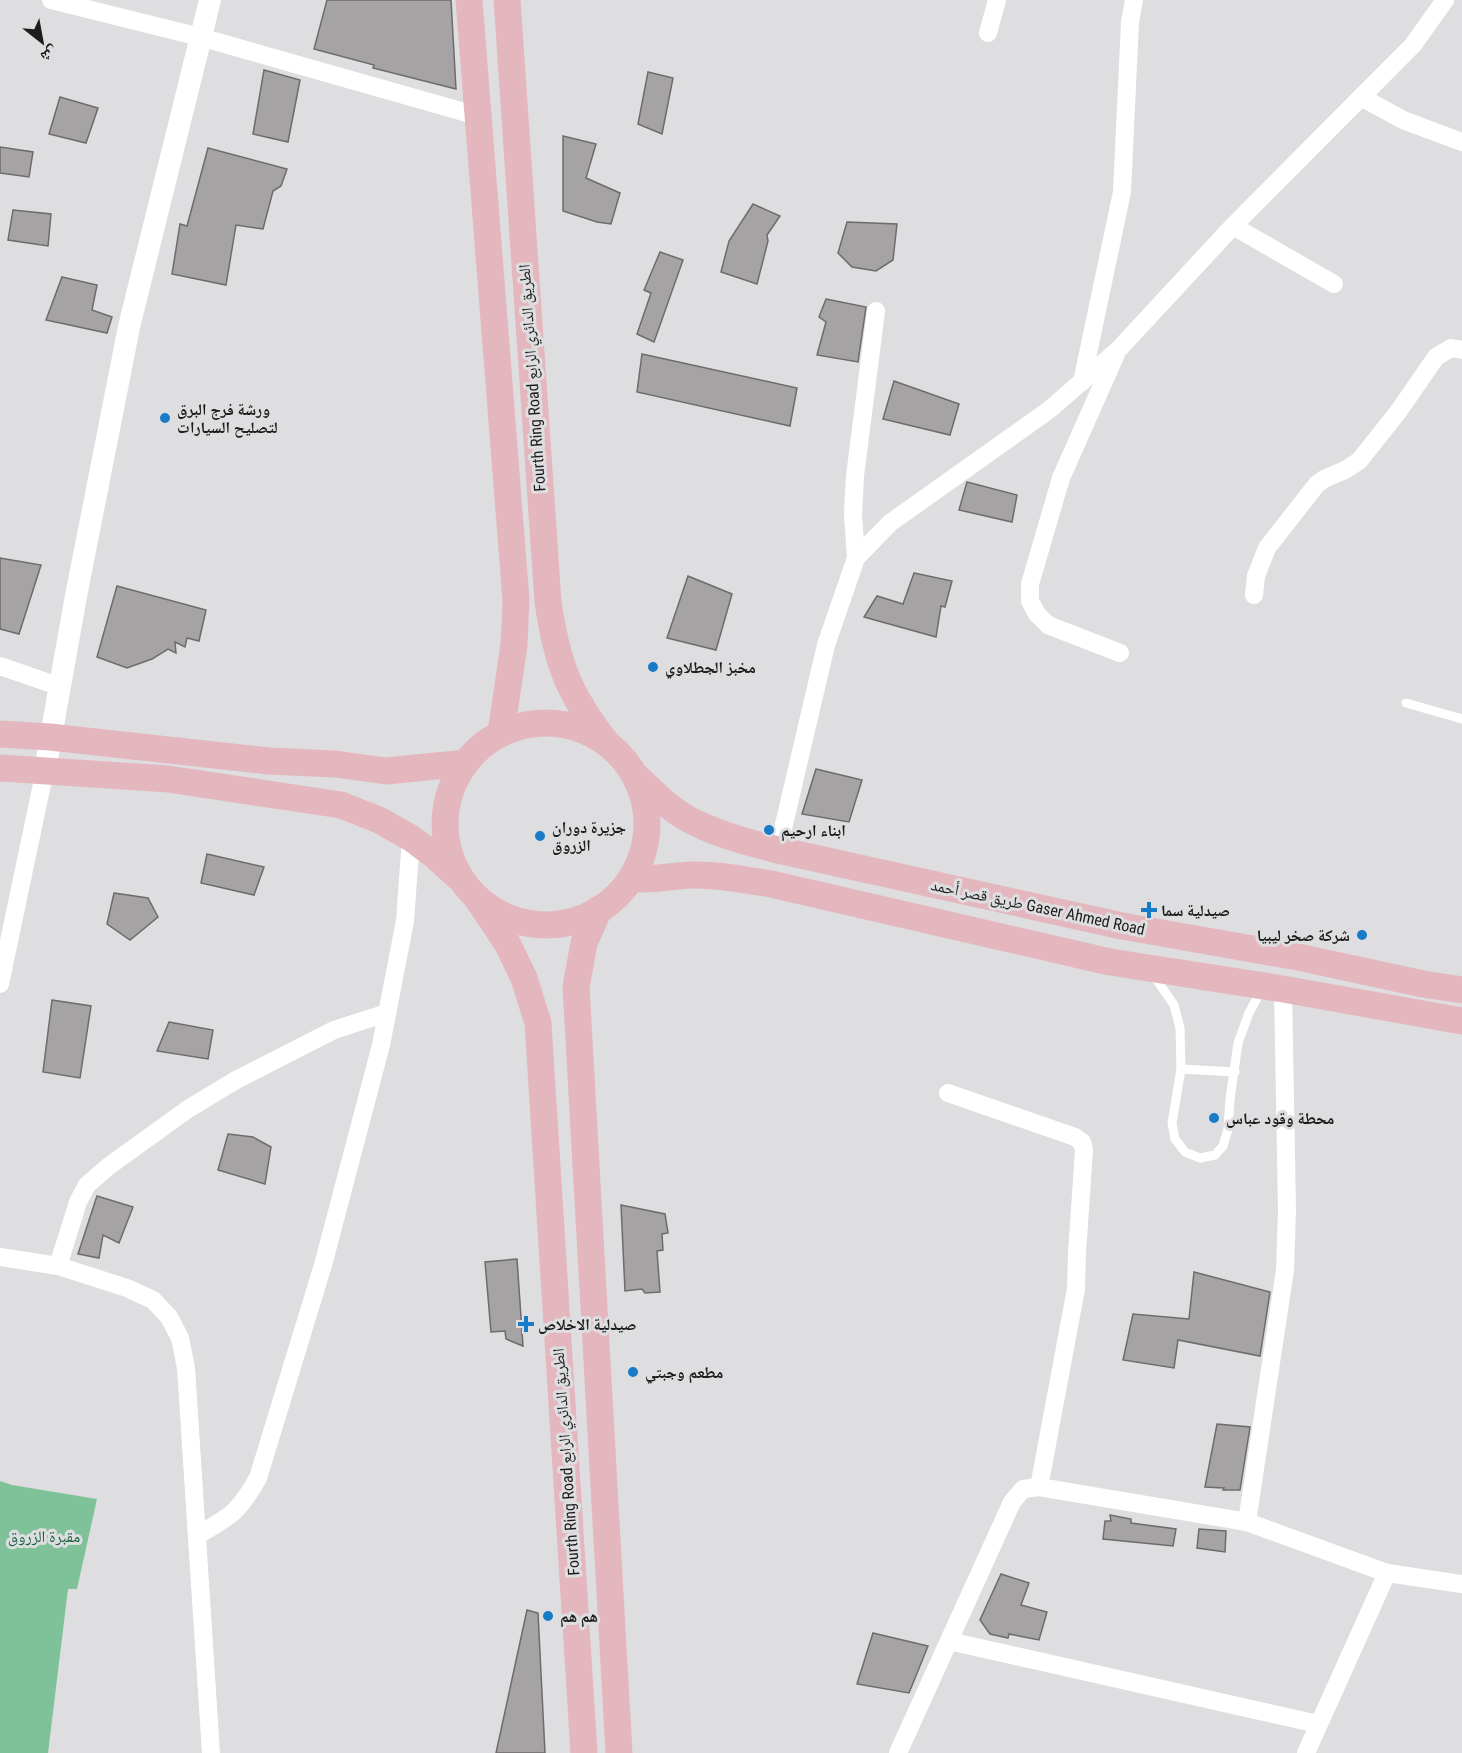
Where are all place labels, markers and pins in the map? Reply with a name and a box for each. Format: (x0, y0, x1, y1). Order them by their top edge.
place label: ورشة فرج البرق لتصليح السيارات (177, 400, 278, 438)
marker: ورشة فرج البرق لتصليح السيارات (158, 411, 172, 425)
place label: مخبز الجطلاوي (665, 658, 756, 679)
marker: مخبز الجطلاوي (646, 660, 660, 674)
place label: جزيرة دوران الزروق (552, 818, 626, 855)
place label: ابناء ارحيم (781, 821, 846, 842)
marker: ابناء ارحيم (762, 823, 776, 837)
marker: جزيرة دوران الزروق (533, 829, 547, 843)
place label: صيدلية سما (1161, 901, 1230, 920)
marker: صيدلية سما (1142, 903, 1156, 917)
place label: شركة صخر ليبيا (1257, 926, 1350, 945)
marker: شركة صخر ليبيا (1355, 928, 1369, 942)
place label: محطة وقود عباس (1226, 1109, 1334, 1128)
marker: محطة وقود عباس (1207, 1111, 1221, 1125)
place label: صيدلية الاخلاص (538, 1315, 636, 1334)
marker: صيدلية الاخلاص (519, 1317, 533, 1331)
place label: مطعم وجبتي (645, 1363, 723, 1384)
marker: مطعم وجبتي (626, 1365, 640, 1379)
place label: هم هم (560, 1607, 598, 1628)
marker: هم هم (541, 1609, 555, 1623)

